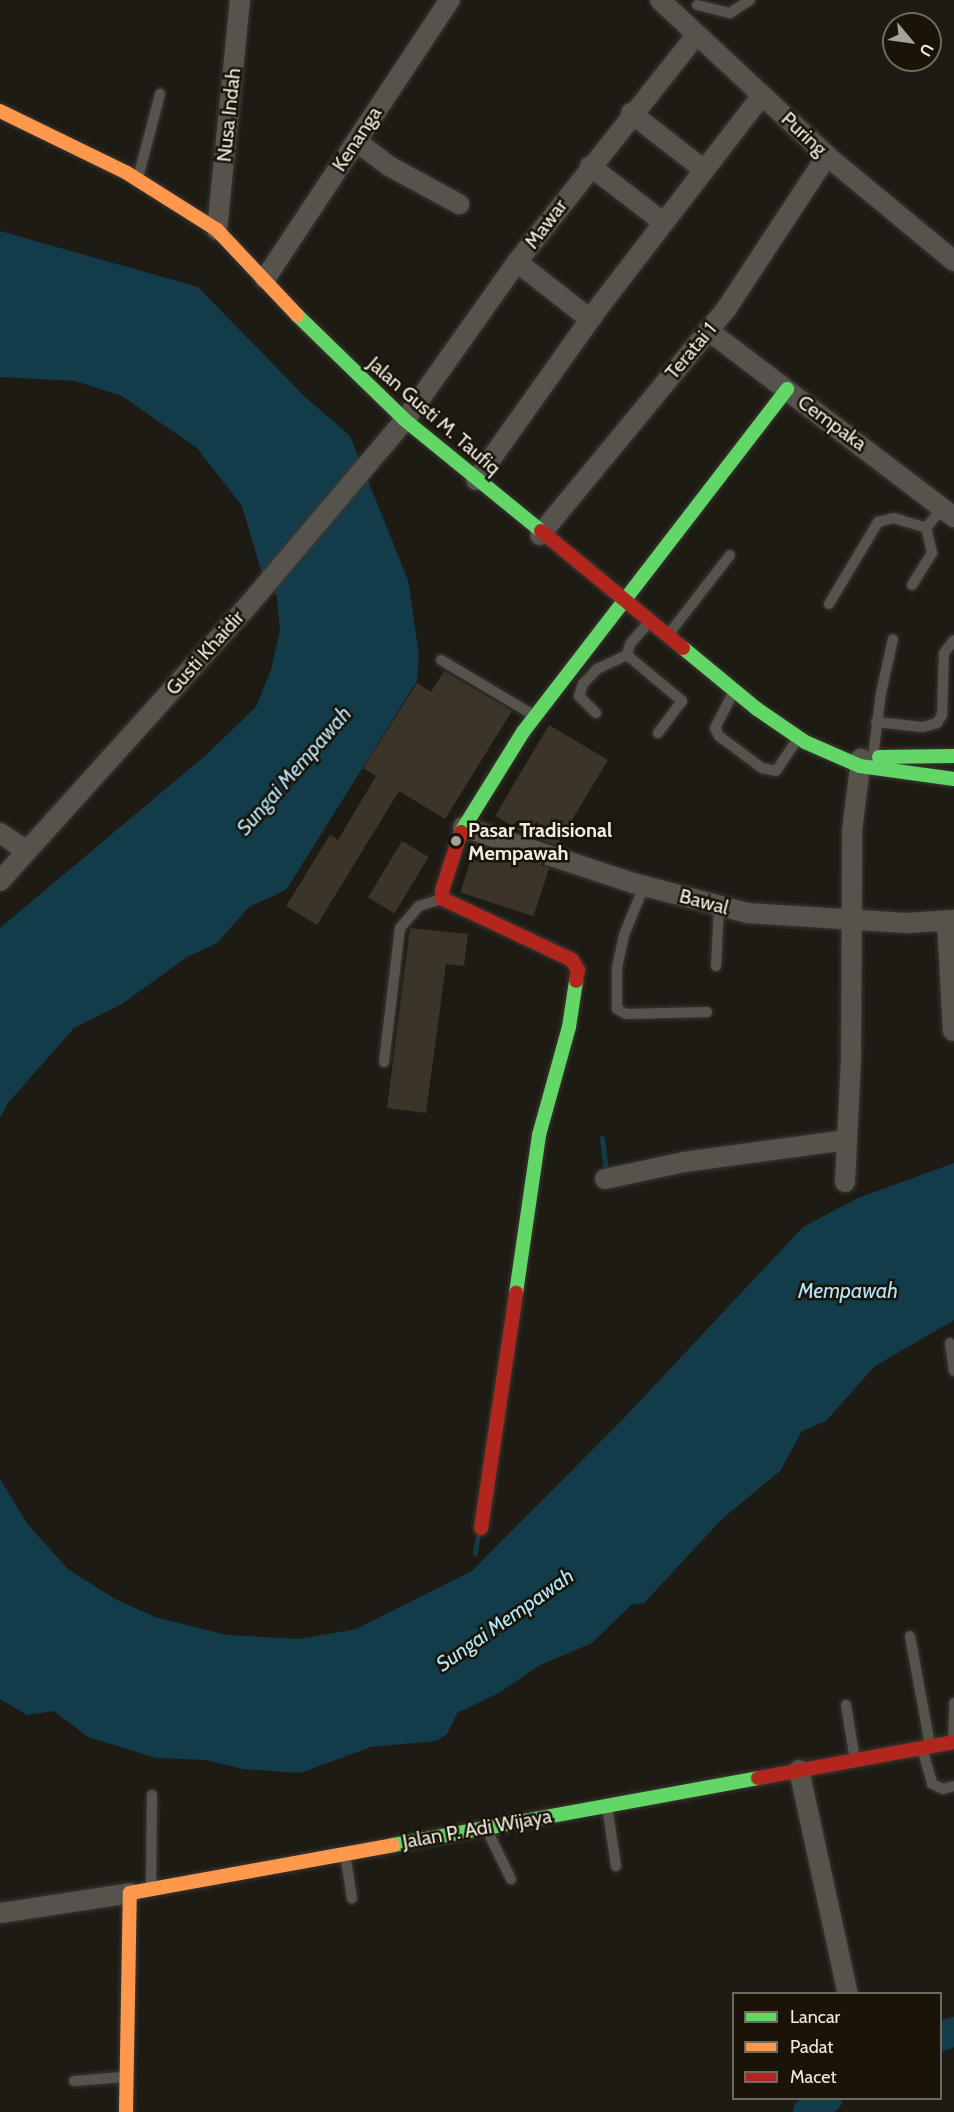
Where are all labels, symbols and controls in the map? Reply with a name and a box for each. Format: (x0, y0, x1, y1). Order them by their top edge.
north arrow (882, 12, 942, 72)
text: U (915, 40, 938, 60)
street label: Nusa Indah (212, 67, 246, 163)
street label: Kenanga (327, 102, 387, 176)
street label: Puring (776, 107, 832, 161)
street label: Mawar (520, 194, 572, 254)
street label: Teratai 1 (660, 318, 722, 384)
street label: Jalan Gusti M. Taufiq (363, 352, 505, 480)
street label: Cempaka (793, 390, 871, 456)
street label: Gusti Khaidir (161, 606, 249, 700)
water label: Sungai Mempawah (231, 702, 357, 840)
place label: Pasar Tradisional Mempawah (468, 818, 612, 865)
marker: Pasar Tradisional Mempawah (449, 834, 463, 848)
street label: Bawal (677, 884, 731, 920)
water label: Mempawah (798, 1278, 898, 1304)
water label: Sungai Mempawah (431, 1563, 579, 1677)
street label: Jalan P. Adi Wijaya (401, 1804, 553, 1854)
legend (732, 1992, 942, 2100)
text: Lancar (790, 2006, 840, 2028)
text: Padat (790, 2036, 833, 2058)
text: Macet (790, 2066, 836, 2088)

